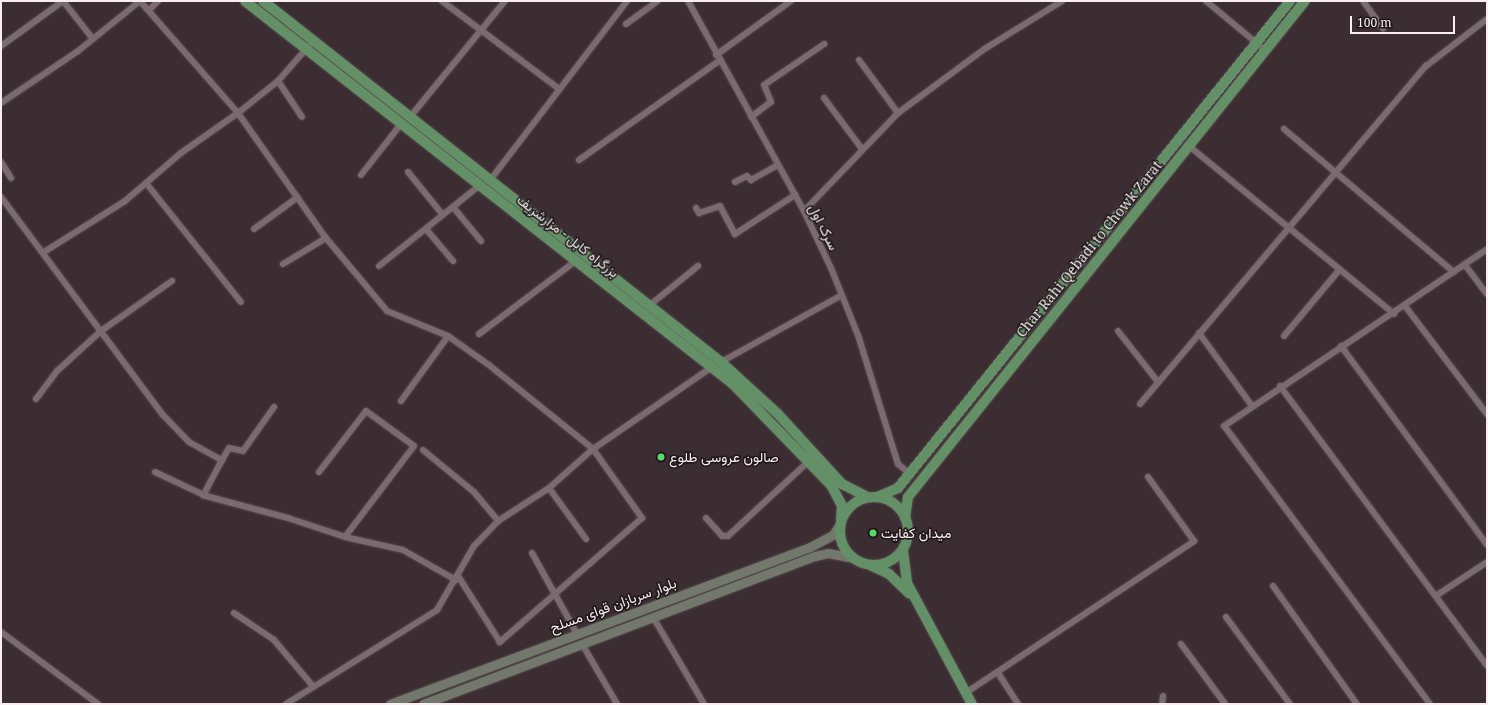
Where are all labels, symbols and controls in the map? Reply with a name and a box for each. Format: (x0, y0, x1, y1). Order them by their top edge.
scale bar (1352, 8, 1457, 34)
text: 100 m (1357, 14, 1392, 31)
street label: Char Rahi Qebadi to Chowk Zarat (1013, 157, 1165, 341)
street label: بزرگراه کابل - مزارشریف (514, 191, 622, 281)
street label: سرک اول (806, 201, 842, 253)
place label: صالون عروسی طلوع (669, 449, 779, 465)
marker: صالون عروسی طلوع (656, 452, 666, 462)
place label: میدان کفایت (881, 525, 952, 541)
marker: میدان کفایت (868, 528, 878, 538)
street label: بلوار سربازان قوای مسلح (547, 574, 679, 636)

